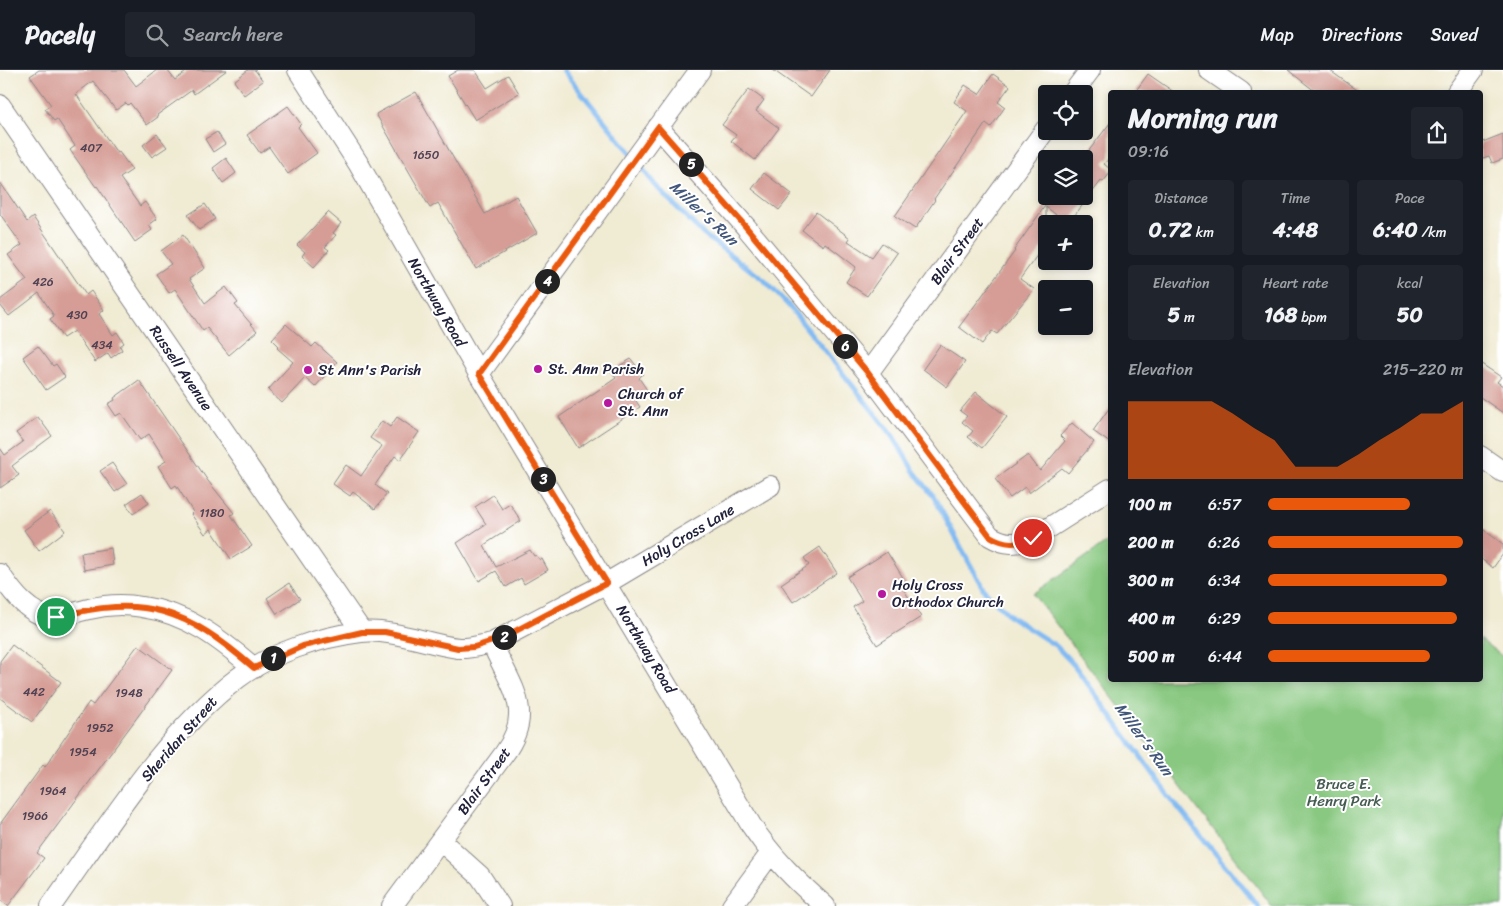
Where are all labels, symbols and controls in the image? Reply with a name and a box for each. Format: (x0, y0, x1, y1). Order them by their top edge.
search box (125, 12, 475, 57)
text: Pacely (25, 14, 95, 56)
text: Search here (183, 18, 283, 51)
text: Map (1261, 19, 1294, 51)
text: Directions (1322, 19, 1403, 51)
text: Saved (1431, 19, 1478, 51)
icon: search (143, 21, 171, 49)
map controls (1038, 85, 1093, 335)
button: locate (1038, 85, 1093, 140)
text: Morning run (1128, 93, 1278, 142)
button: share (1411, 107, 1463, 159)
house number: 407 (80, 137, 103, 159)
text: 09:16 (1128, 137, 1169, 166)
house number: 1650 (413, 144, 440, 166)
button: layers (1038, 150, 1093, 205)
pin: 5 (678, 152, 704, 176)
text: 5 (687, 152, 696, 177)
water label: Miller's Run (663, 173, 747, 254)
text: Distance (1155, 186, 1208, 211)
text: Time (1281, 186, 1310, 211)
text: Pace (1395, 186, 1425, 211)
street label: Blair Street (923, 211, 991, 290)
text: 0.72 (1148, 211, 1192, 249)
text: 4:48 (1273, 211, 1318, 249)
text: 6:40 (1373, 211, 1418, 249)
button: + (1038, 215, 1093, 270)
text: km (1192, 220, 1214, 245)
text: /km (1418, 220, 1447, 245)
street label: Northway Road (401, 252, 474, 353)
pin: 4 (534, 268, 560, 294)
text: 4 (543, 269, 552, 294)
house number: 426 (32, 271, 54, 293)
text: Elevation (1153, 271, 1210, 296)
text: Heart rate (1263, 271, 1328, 296)
text: kcal (1397, 271, 1423, 296)
button: − (1038, 280, 1093, 335)
text: 5 (1168, 296, 1180, 334)
text: 168 (1264, 296, 1298, 334)
text: 50 (1397, 296, 1423, 334)
house number: 430 (66, 304, 88, 326)
text: m (1180, 305, 1195, 330)
text: bpm (1298, 305, 1327, 330)
street label: Russell Avenue (143, 320, 220, 417)
house number: 434 (91, 334, 113, 356)
pin: 6 (832, 334, 858, 358)
text: 6 (842, 334, 849, 359)
text: Elevation (1128, 355, 1193, 384)
text: 215–220 m (1383, 355, 1463, 384)
place label: St. Ann Parish (548, 356, 644, 382)
place label: St Ann's Parish (318, 357, 421, 383)
marker: St. Ann Parish (532, 363, 544, 375)
marker: St Ann's Parish (302, 364, 314, 376)
place label: Church of St. Ann (618, 381, 684, 424)
marker: Church of St. Ann (602, 397, 614, 409)
pin: 3 (530, 466, 556, 492)
text: 3 (540, 467, 547, 492)
text: 100 m (1128, 490, 1172, 519)
text: 6:57 (1208, 490, 1241, 519)
street label: Holy Cross Lane (636, 497, 740, 573)
house number: 1180 (199, 502, 225, 524)
pin (1012, 517, 1054, 559)
icon: check (1019, 524, 1047, 552)
text: 200 m (1128, 528, 1174, 557)
text: 6:26 (1208, 528, 1240, 557)
text: 300 m (1128, 566, 1173, 595)
text: 6:34 (1208, 566, 1241, 595)
place label: Holy Cross Orthodox Church (892, 572, 1004, 615)
marker: Holy Cross Orthodox Church (876, 588, 888, 600)
pin (35, 596, 77, 638)
street label: Northway Road (609, 599, 683, 700)
icon: arrive (42, 603, 70, 631)
text: 400 m (1128, 604, 1175, 633)
text: 6:29 (1208, 604, 1241, 633)
pin: 2 (492, 624, 516, 650)
text: 2 (500, 625, 509, 650)
text: 500 m (1128, 642, 1174, 671)
text: 6:44 (1208, 642, 1242, 671)
pin: 1 (260, 646, 286, 670)
text: 1 (270, 646, 277, 671)
house number: 442 (23, 681, 45, 703)
house number: 1948 (115, 682, 143, 704)
street label: Sheridan Street (134, 690, 224, 788)
water label: Miller's Run (1107, 696, 1182, 784)
house number: 1952 (87, 717, 113, 739)
house number: 1954 (69, 741, 97, 763)
street label: Blair Street (450, 741, 518, 820)
park label: Bruce E. Henry Park (1307, 771, 1381, 814)
house number: 1964 (40, 780, 67, 802)
house number: 1966 (22, 805, 48, 827)

